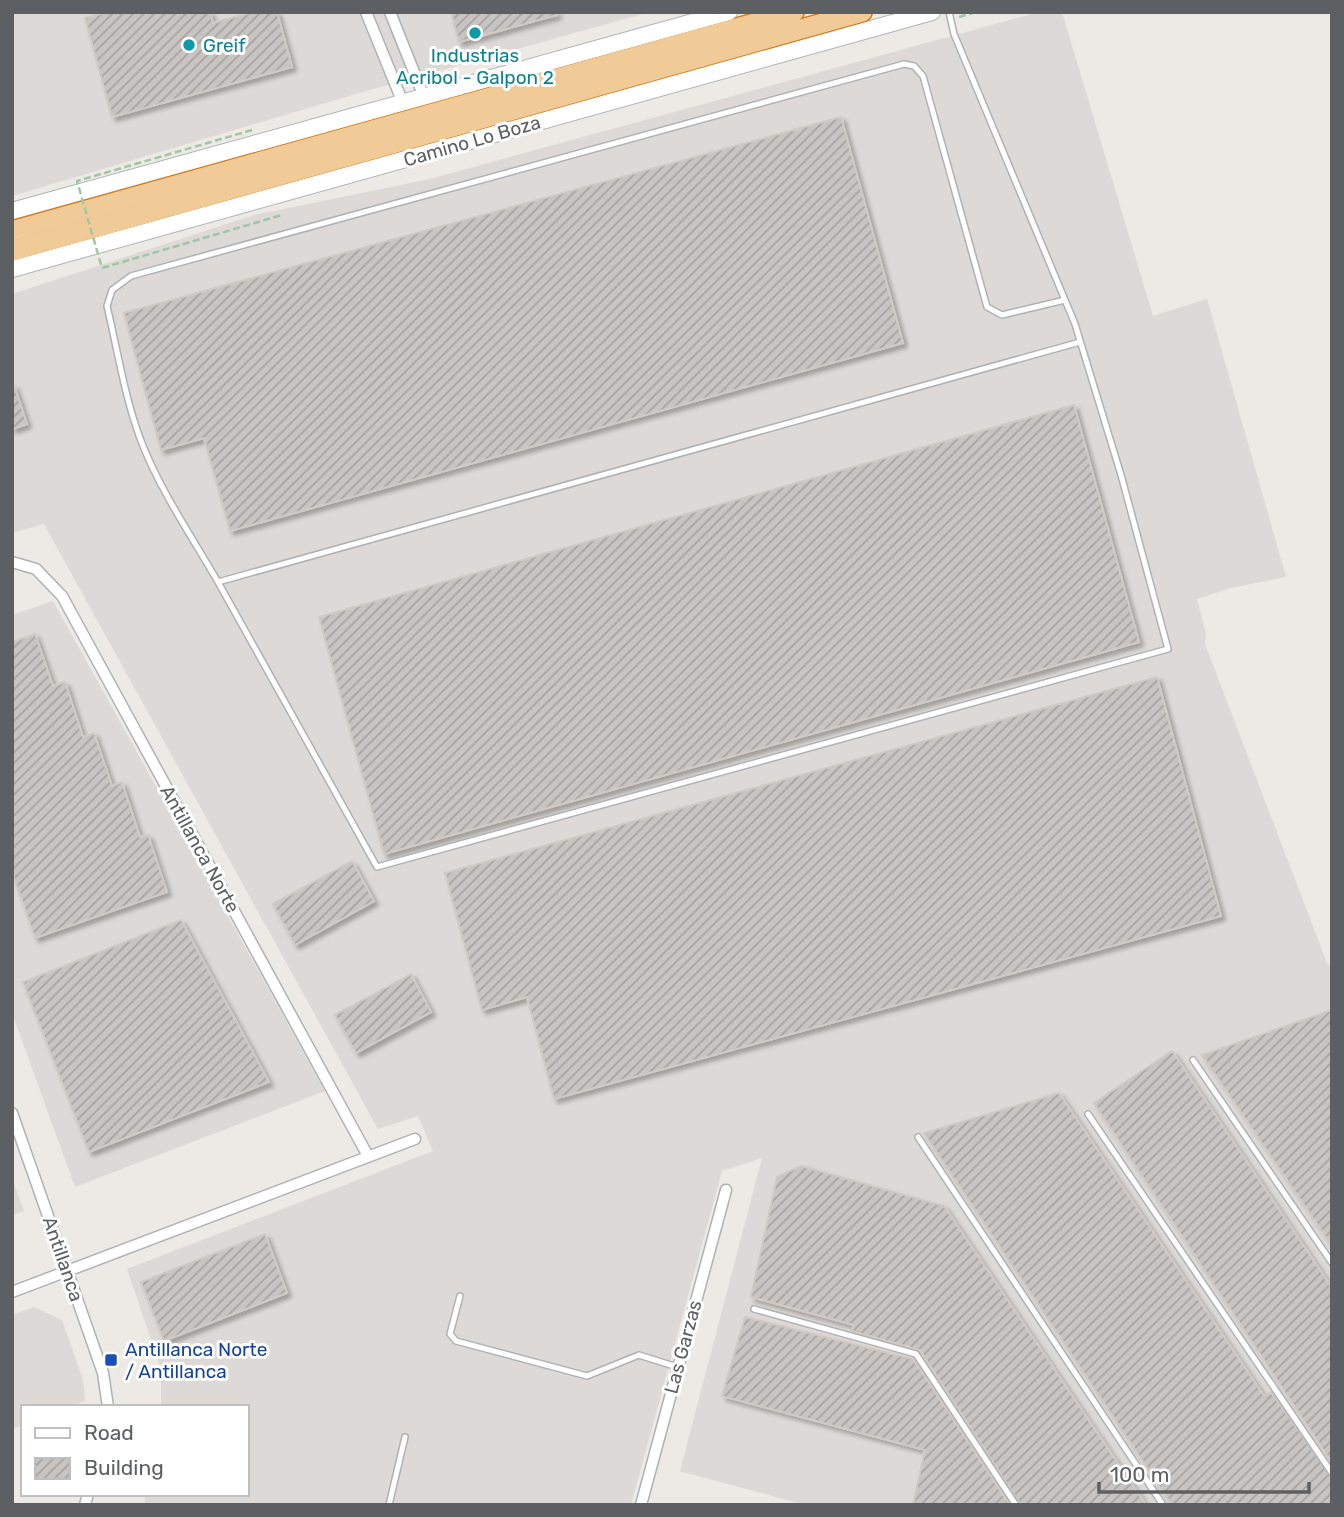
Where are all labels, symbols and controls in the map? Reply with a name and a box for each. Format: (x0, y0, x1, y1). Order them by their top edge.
marker: Industrias Acribol - Galpon 2 (467, 25, 483, 41)
place label: Greif (203, 34, 246, 57)
marker: Greif (181, 37, 197, 53)
place label: Industrias Acribol - Galpon 2 (396, 44, 554, 89)
street label: Camino Lo Boza (401, 110, 543, 172)
street label: Antillanca Norte (155, 781, 245, 917)
street label: Antillanca (38, 1213, 88, 1305)
street label: Las Garzas (659, 1298, 707, 1396)
place label: Antillanca Norte / Antillanca (125, 1338, 267, 1383)
marker: Antillanca Norte / Antillanca (103, 1352, 119, 1368)
legend (21, 1405, 248, 1496)
text: Road (84, 1420, 134, 1445)
scale bar (1099, 1450, 1309, 1494)
text: Building (84, 1455, 164, 1480)
text: 100 m (1110, 1462, 1169, 1487)

